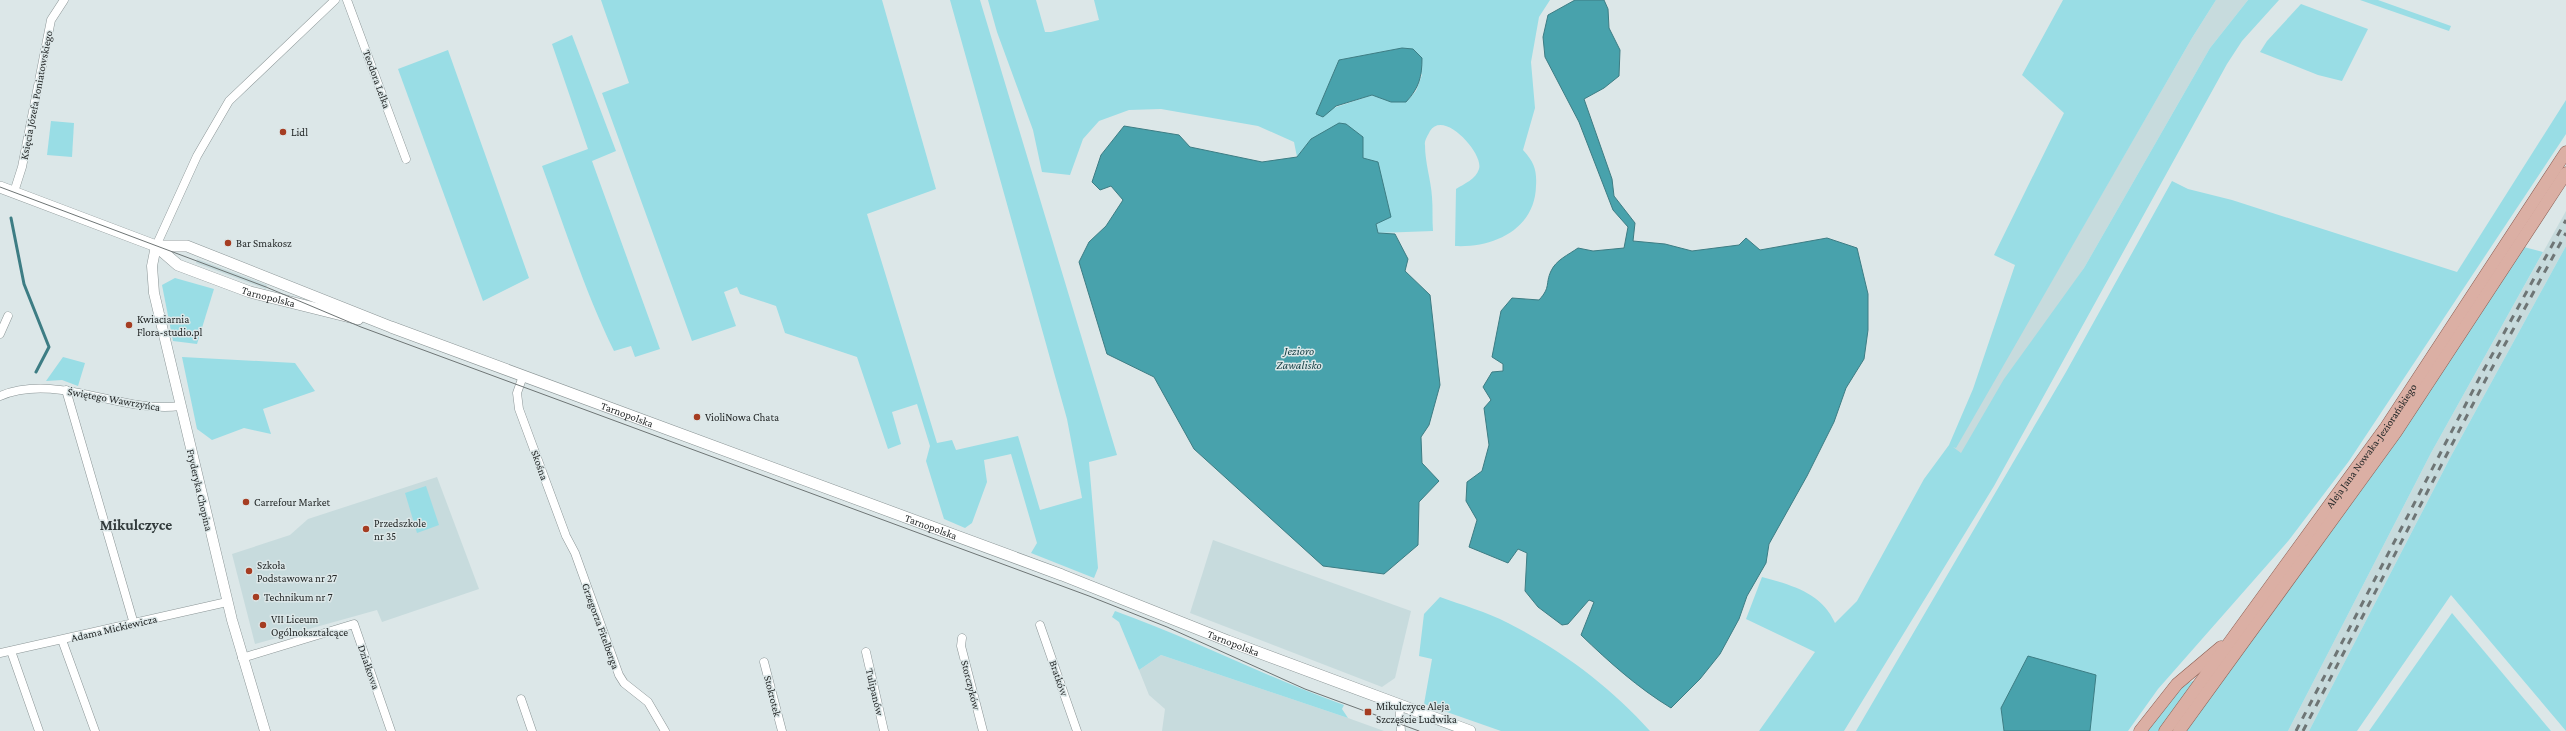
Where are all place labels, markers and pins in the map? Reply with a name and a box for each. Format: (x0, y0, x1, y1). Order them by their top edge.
place label: Lidl (291, 126, 308, 138)
marker: Lidl (278, 127, 288, 137)
place label: Bar Smakosz (236, 237, 292, 249)
marker: Bar Smakosz (223, 238, 233, 248)
place label: Kwiaciarnia Flora-studio.pl (137, 313, 203, 339)
marker: Kwiaciarnia Flora-studio.pl (124, 320, 134, 330)
place label: VioliNowa Chata (705, 411, 779, 423)
marker: VioliNowa Chata (692, 412, 702, 422)
place label: Carrefour Market (254, 496, 330, 508)
marker: Carrefour Market (241, 497, 251, 507)
place label: Przedszkole nr 35 (374, 517, 426, 542)
marker: Przedszkole nr 35 (361, 524, 371, 534)
place label: Szkoła Podstawowa nr 27 (257, 559, 337, 584)
marker: Szkoła Podstawowa nr 27 (244, 566, 254, 576)
place label: Technikum nr 7 (264, 591, 332, 603)
marker: Technikum nr 7 (251, 592, 261, 602)
place label: VII Liceum Ogólnokształcące (271, 613, 348, 639)
marker: VII Liceum Ogólnokształcące (258, 620, 268, 630)
place label: Mikulczyce Aleja Szczęście Ludwika (1376, 700, 1457, 726)
marker: Mikulczyce Aleja Szczęście Ludwika (1363, 707, 1373, 717)

